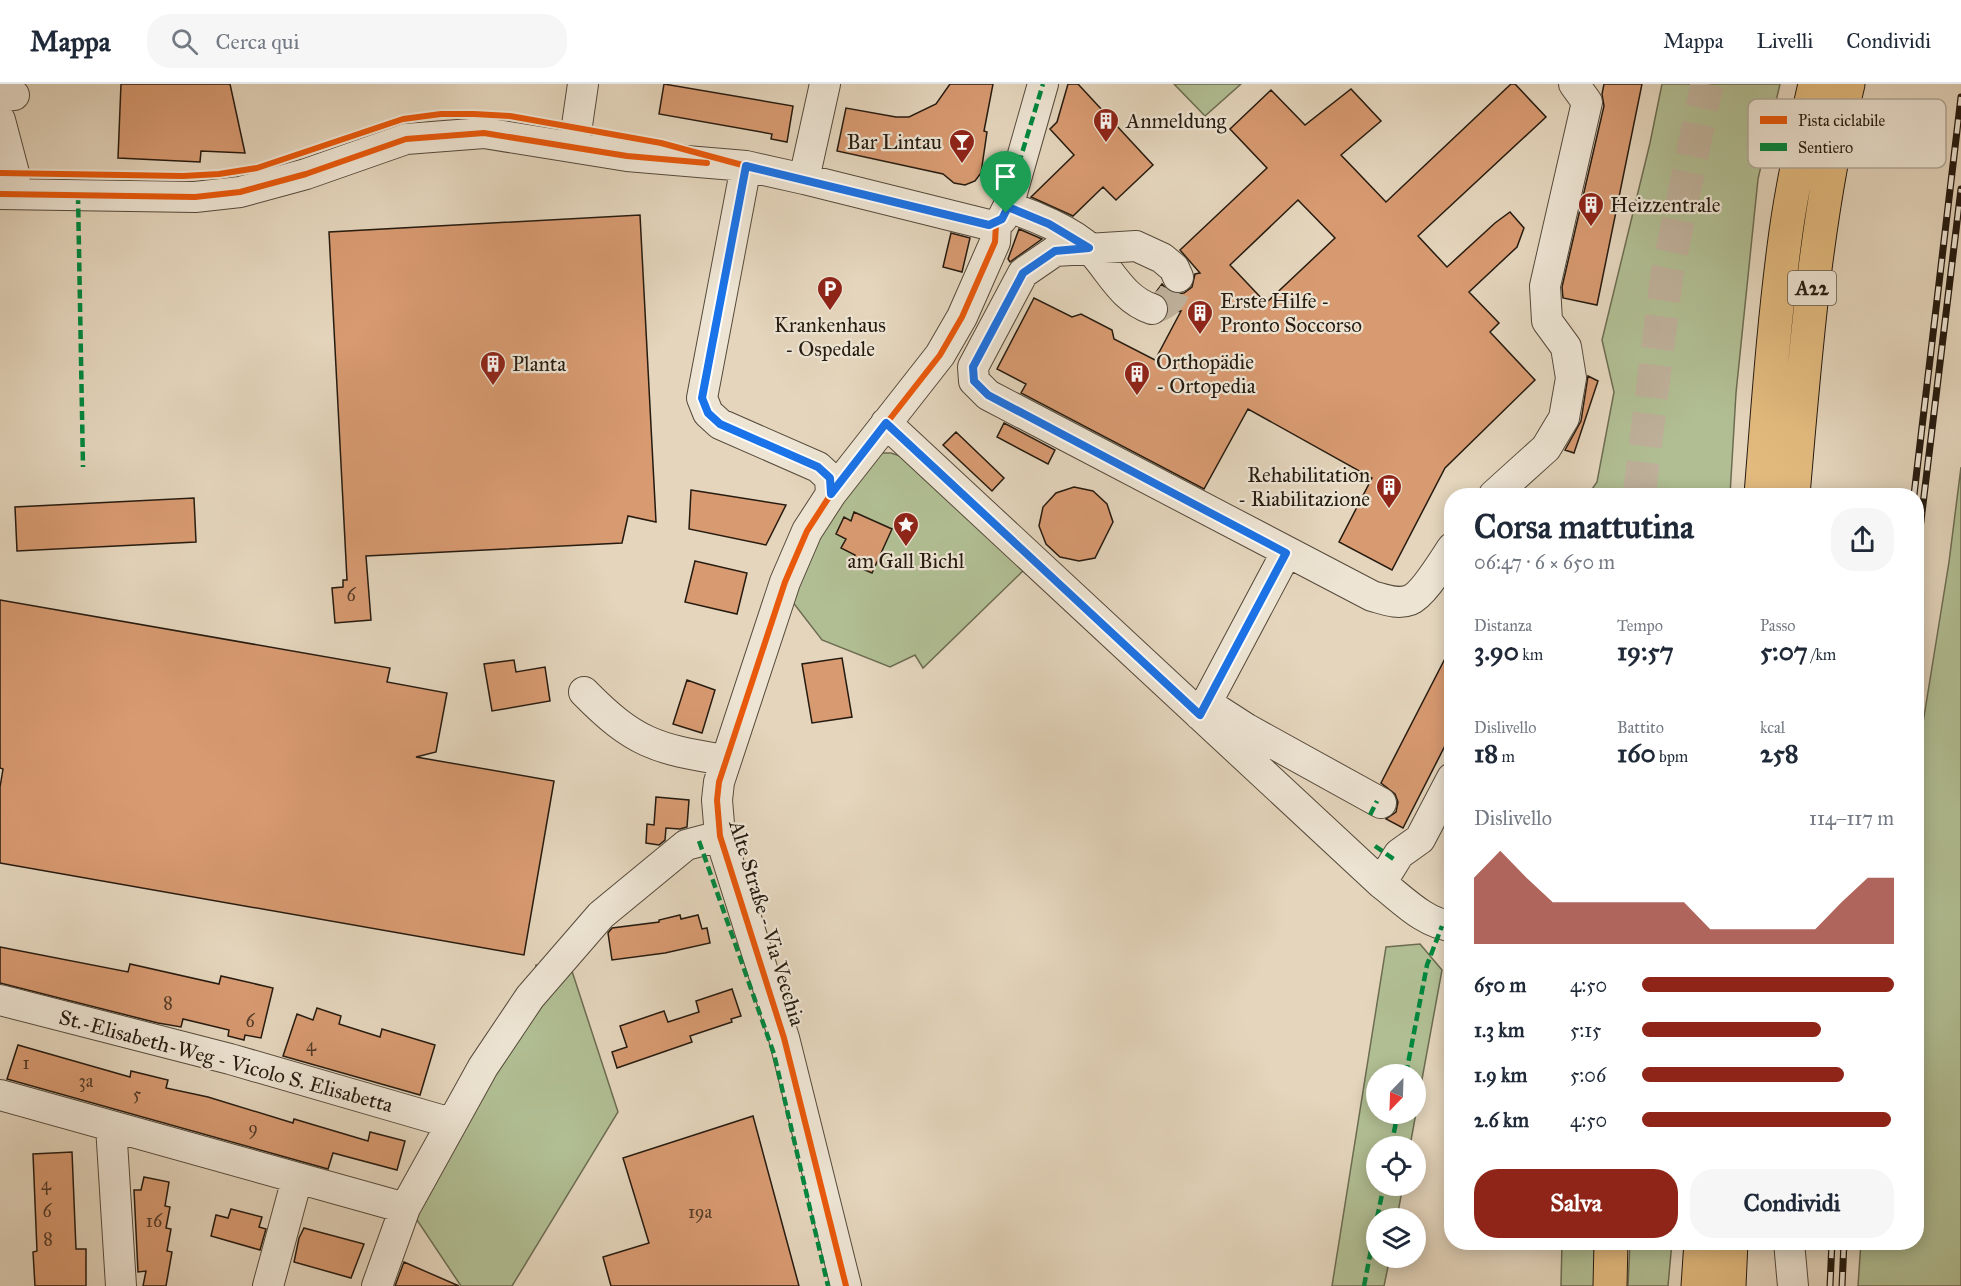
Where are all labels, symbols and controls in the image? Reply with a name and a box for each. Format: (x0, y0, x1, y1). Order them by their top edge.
search box (147, 14, 567, 68)
text: Mappa (30, 24, 111, 59)
icon: search (168, 25, 201, 58)
text: Cerca qui (216, 28, 299, 55)
text: Mappa (1663, 28, 1724, 54)
text: Livelli (1757, 28, 1813, 54)
text: Condividi (1846, 28, 1931, 54)
legend (1748, 99, 1946, 168)
building icon: Anmeldung (1091, 106, 1121, 144)
place label: Anmeldung (1125, 108, 1227, 134)
text: Pista ciclabile (1798, 111, 1886, 130)
bar icon: Bar Lintau (947, 127, 977, 165)
place label: Bar Lintau (847, 129, 942, 155)
text: Sentiero (1798, 138, 1853, 157)
pin (980, 151, 1031, 213)
icon: arrive (989, 160, 1022, 193)
building icon: Heizzentrale (1576, 190, 1606, 228)
place label: Heizzentrale (1610, 192, 1721, 218)
road number: A22 (1788, 271, 1836, 305)
parking icon: Krankenhaus - Ospedale (815, 274, 845, 312)
place label: Erste Hilfe - Pronto Soccorso (1220, 288, 1362, 338)
building icon: Erste Hilfe - Pronto Soccorso (1185, 298, 1215, 336)
place label: Krankenhaus - Ospedale (774, 312, 886, 362)
building icon: Planta (478, 349, 508, 387)
place label: Orthopädie - Ortopedia (1156, 349, 1256, 399)
place label: Planta (512, 351, 566, 377)
building icon: Orthopädie - Ortopedia (1122, 359, 1152, 397)
place label: Rehabilitation - Riabilitazione (1238, 462, 1370, 512)
building icon: Rehabilitation - Riabilitazione (1374, 472, 1404, 510)
text: Corsa mattutina (1474, 507, 1694, 547)
button: share (1831, 508, 1894, 571)
place icon: am Gall Bichl (891, 510, 921, 548)
place label: am Gall Bichl (848, 548, 965, 574)
text: 06:47 · 6 × 650 m (1474, 550, 1615, 574)
house number: 6 (346, 584, 356, 606)
text: Distanza (1474, 616, 1532, 635)
text: Tempo (1617, 616, 1663, 635)
text: Passo (1760, 616, 1795, 635)
text: 3.90 (1474, 635, 1519, 667)
text: 19:57 (1617, 635, 1674, 667)
text: 5:07 (1760, 635, 1808, 667)
text: km (1519, 645, 1543, 664)
text: /km (1808, 645, 1836, 664)
text: Dislivello (1474, 718, 1536, 737)
text: Battito (1617, 718, 1664, 737)
text: kcal (1760, 718, 1785, 737)
text: 18 (1474, 737, 1498, 769)
text: 160 (1617, 737, 1656, 769)
text: 258 (1760, 737, 1799, 769)
text: m (1498, 747, 1515, 766)
text: bpm (1656, 747, 1688, 766)
text: Dislivello (1474, 806, 1552, 830)
text: 114–117 m (1809, 806, 1894, 830)
street label: Alte Straße - Via Vecchia (723, 816, 811, 1029)
text: 650 m (1474, 973, 1526, 997)
text: 4:50 (1570, 973, 1607, 997)
house number: 8 (163, 992, 173, 1014)
street label: St.-Elisabeth-Weg - Vicolo S. Elisabetta (56, 1004, 396, 1118)
house number: 6 (245, 1010, 255, 1032)
text: 1.3 km (1474, 1018, 1524, 1042)
text: 5:15 (1570, 1018, 1601, 1042)
house number: 4 (306, 1034, 317, 1056)
house number: 1 (22, 1052, 30, 1074)
text: 1.9 km (1474, 1063, 1527, 1087)
text: 5:06 (1570, 1063, 1606, 1087)
north arrow (1366, 1064, 1426, 1124)
map controls (1366, 1064, 1426, 1268)
house number: 3a (79, 1070, 94, 1092)
house number: 5 (133, 1083, 142, 1105)
text: 2.6 km (1474, 1108, 1529, 1132)
text: 4:50 (1570, 1108, 1607, 1132)
house number: 9 (248, 1117, 258, 1139)
button: locate (1366, 1136, 1426, 1196)
button: Salva (1474, 1169, 1678, 1238)
button: Condividi (1690, 1169, 1894, 1238)
house number: 4 (41, 1173, 52, 1195)
house number: 6 (42, 1200, 52, 1222)
house number: 19a (688, 1201, 713, 1223)
button: layers (1366, 1208, 1426, 1268)
house number: 16 (146, 1210, 163, 1232)
house number: 8 (43, 1228, 53, 1250)

